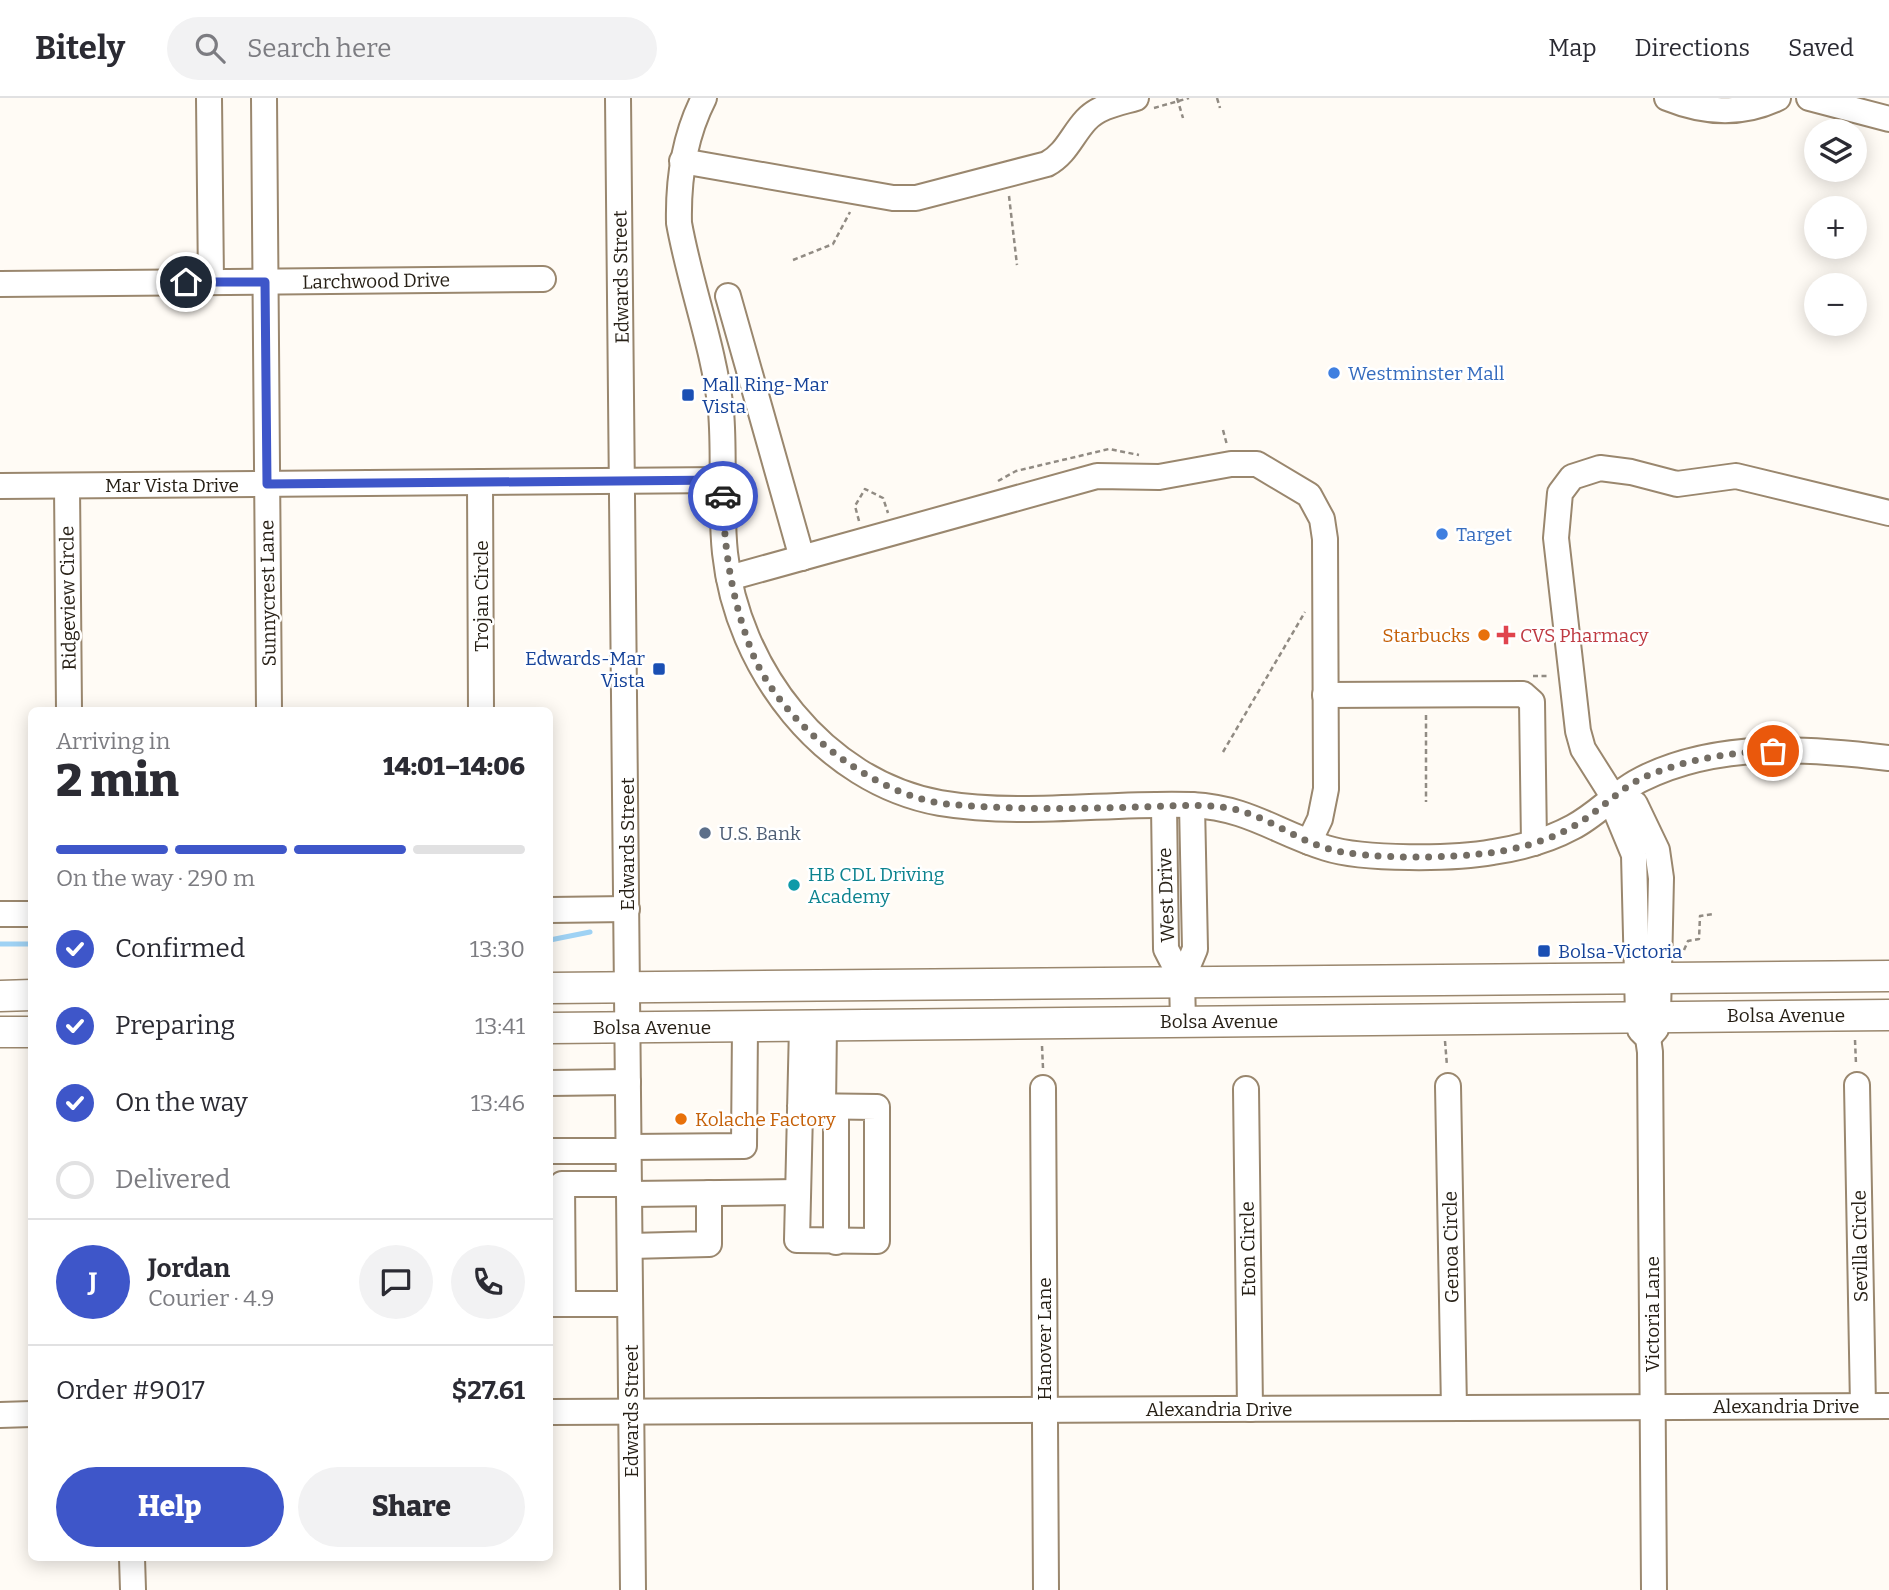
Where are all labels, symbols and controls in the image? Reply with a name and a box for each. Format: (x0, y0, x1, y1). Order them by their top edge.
search box (167, 17, 657, 80)
text: Bitely (35, 28, 125, 68)
icon: search (191, 29, 229, 67)
text: Search here (247, 33, 391, 64)
text: Map (1548, 34, 1597, 62)
text: Directions (1635, 34, 1750, 62)
text: Saved (1788, 34, 1854, 62)
map controls (1804, 119, 1867, 336)
button: layers (1804, 119, 1867, 182)
button: + (1804, 196, 1867, 259)
street label: Edwards Street (608, 210, 634, 344)
pin (156, 252, 216, 312)
icon: home (167, 263, 205, 301)
street label: Larchwood Drive (302, 268, 450, 294)
button: − (1804, 273, 1867, 336)
place label: Westminster Mall (1348, 362, 1504, 385)
marker: Westminster Mall (1326, 365, 1342, 381)
place label: Mall Ring-Mar Vista (702, 373, 829, 418)
marker: Mall Ring-Mar Vista (680, 387, 696, 403)
courier (688, 461, 758, 531)
street label: Mar Vista Drive (105, 474, 239, 497)
icon: car (704, 477, 742, 515)
street label: Sunnycrest Lane (255, 519, 281, 667)
place label: Target (1456, 523, 1512, 546)
street label: Ridgeview Circle (55, 525, 81, 671)
marker: Target (1434, 526, 1450, 542)
street label: Trojan Circle (470, 540, 493, 652)
place label: Starbucks (1382, 624, 1470, 647)
place label: CVS Pharmacy (1520, 624, 1650, 647)
marker: Starbucks (1476, 627, 1492, 643)
marker: CVS Pharmacy (1498, 627, 1514, 643)
place label: Edwards-Mar Vista (525, 647, 646, 692)
marker: Edwards-Mar Vista (651, 661, 667, 677)
pin (1743, 721, 1803, 781)
text: Arriving in (56, 727, 170, 755)
icon: bag (1754, 732, 1792, 770)
text: 14:01–14:06 (383, 751, 525, 782)
text: 2 min (56, 753, 179, 808)
street label: Edwards Street (616, 777, 639, 911)
place label: U.S. Bank (719, 822, 801, 845)
marker: U.S. Bank (697, 825, 713, 841)
street label: West Drive (1153, 847, 1179, 943)
place label: HB CDL Driving Academy (808, 863, 945, 908)
text: On the way · 290 m (56, 864, 255, 892)
marker: HB CDL Driving Academy (786, 877, 802, 893)
icon: check (56, 930, 94, 968)
text: Confirmed (115, 933, 245, 964)
text: 13:30 (470, 935, 525, 963)
place label: Bolsa-Victoria (1558, 940, 1683, 963)
marker: Bolsa-Victoria (1536, 943, 1552, 959)
street label: Bolsa Avenue (1727, 1004, 1845, 1027)
icon: check (56, 1007, 94, 1045)
text: Preparing (115, 1010, 235, 1041)
street label: Bolsa Avenue (1160, 1010, 1278, 1033)
text: 13:41 (475, 1012, 525, 1040)
street label: Bolsa Avenue (593, 1016, 711, 1039)
icon: check (56, 1084, 94, 1122)
text: On the way (115, 1087, 248, 1118)
text: 13:46 (471, 1089, 525, 1117)
place label: Kolache Factory (695, 1108, 837, 1131)
marker: Kolache Factory (673, 1111, 689, 1127)
text: Delivered (115, 1164, 230, 1195)
street label: Sevilla Circle (1848, 1190, 1872, 1302)
street label: Genoa Circle (1439, 1191, 1463, 1303)
street label: Eton Circle (1236, 1201, 1260, 1297)
button: chat (359, 1245, 433, 1319)
button: phone (451, 1245, 525, 1319)
text: Jordan (148, 1253, 230, 1284)
street label: Victoria Lane (1641, 1256, 1664, 1372)
text: J (89, 1267, 97, 1298)
street label: Hanover Lane (1033, 1277, 1056, 1401)
text: Courier · 4.9 (148, 1284, 275, 1312)
street label: Edwards Street (620, 1344, 643, 1478)
text: Order #9017 (56, 1375, 205, 1406)
text: $27.61 (452, 1375, 525, 1406)
street label: Alexandria Drive (1713, 1395, 1859, 1418)
street label: Alexandria Drive (1146, 1398, 1292, 1421)
button: Help (56, 1467, 284, 1547)
button: Share (298, 1467, 525, 1547)

